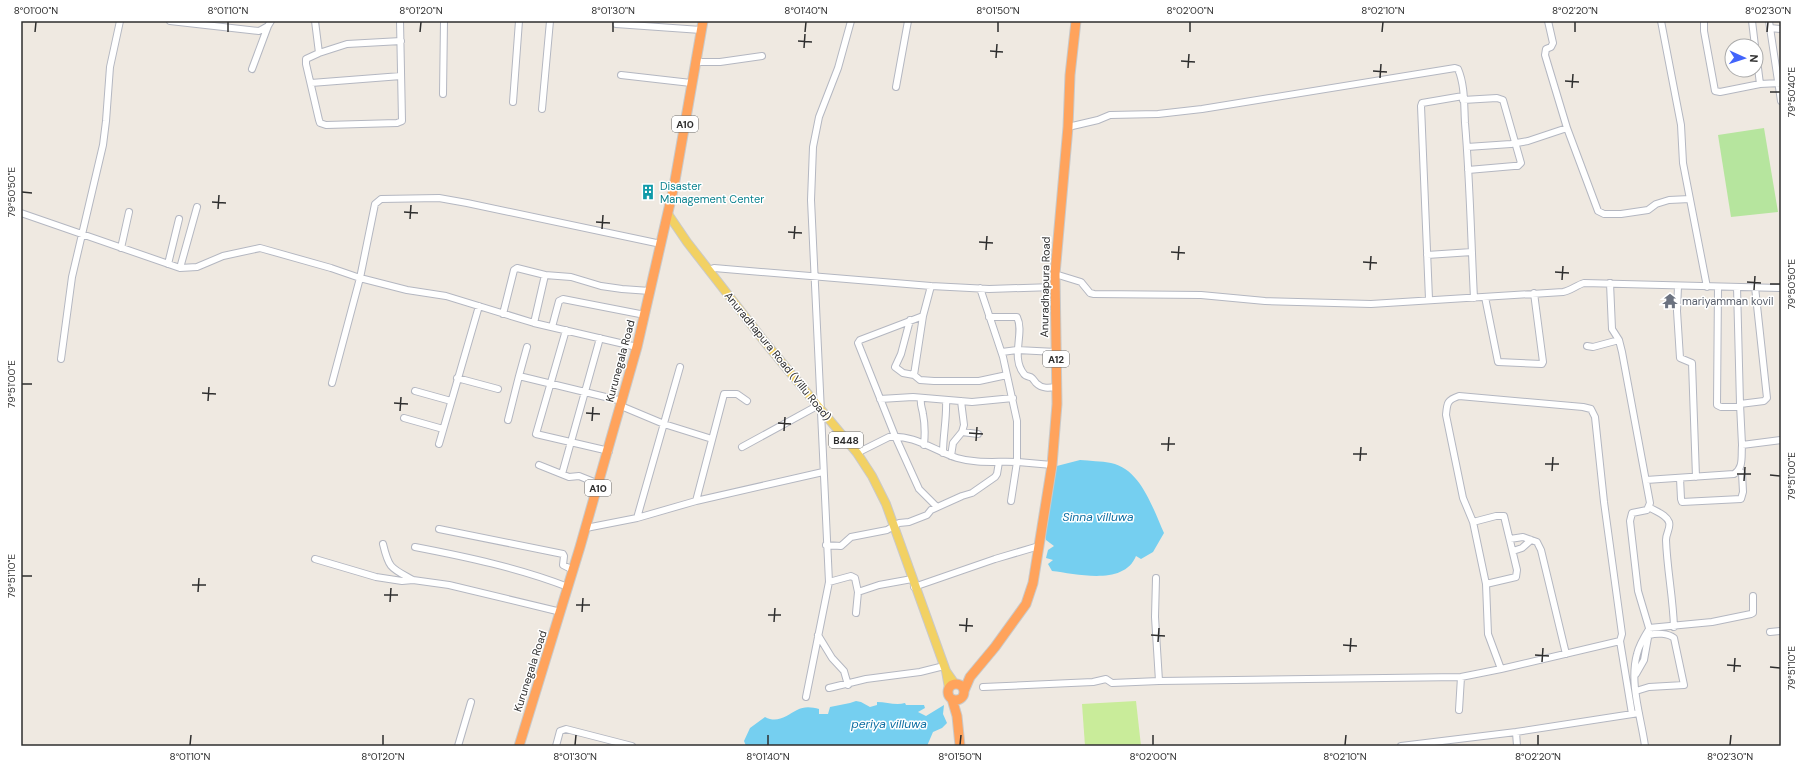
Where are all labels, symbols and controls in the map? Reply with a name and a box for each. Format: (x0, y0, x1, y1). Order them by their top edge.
text: 8°01'00"N (14, 4, 58, 17)
text: 8°01'10"N (208, 4, 249, 17)
text: 8°01'20"N (399, 4, 443, 17)
text: 8°01'30"N (591, 4, 635, 17)
text: 8°01'40"N (784, 4, 828, 17)
text: 8°01'50"N (976, 4, 1020, 17)
text: 8°02'00"N (1166, 4, 1214, 17)
text: 8°02'10"N (1361, 4, 1405, 17)
text: 8°02'20"N (1552, 4, 1598, 17)
text: 8°02'30"N (1745, 4, 1791, 17)
north arrow (1724, 38, 1764, 78)
text: N (1747, 54, 1761, 63)
text: 79°50'40"E (1785, 67, 1798, 117)
road number: A10 (672, 116, 698, 132)
text: 79°50'50"E (5, 166, 18, 217)
place label: Disaster Management Center (660, 179, 764, 206)
building icon: Disaster Management Center (639, 183, 657, 201)
street label: Anuradhapura Road (1037, 236, 1053, 338)
text: 79°50'50"E (1785, 258, 1798, 309)
street label: Anuradhapura Road (Villu Road) (722, 289, 834, 423)
temple icon: mariyamman kovil (1661, 292, 1679, 310)
place label: mariyamman kovil (1682, 294, 1773, 308)
street label: Kurunegala Road (602, 318, 638, 404)
road number: A12 (1043, 351, 1069, 367)
text: 79°51'00"E (5, 360, 18, 408)
road number: B448 (829, 432, 863, 448)
text: 79°51'00"E (1785, 452, 1798, 500)
road number: A10 (585, 480, 611, 496)
water label: Sinna villuwa (1062, 509, 1134, 525)
text: 79°51'10"E (5, 554, 18, 598)
street label: Kurunegala Road (510, 629, 550, 713)
text: 79°51'10"E (1785, 646, 1798, 690)
water label: periya villuwa (850, 716, 927, 732)
text: 8°01'10"N (170, 750, 211, 763)
text: 8°01'20"N (361, 750, 405, 763)
text: 8°01'30"N (553, 750, 597, 763)
text: 8°01'40"N (746, 750, 790, 763)
text: 8°01'50"N (938, 750, 982, 763)
text: 8°02'00"N (1129, 750, 1177, 763)
text: 8°02'10"N (1323, 750, 1367, 763)
text: 8°02'20"N (1515, 750, 1561, 763)
text: 8°02'30"N (1707, 750, 1753, 763)

